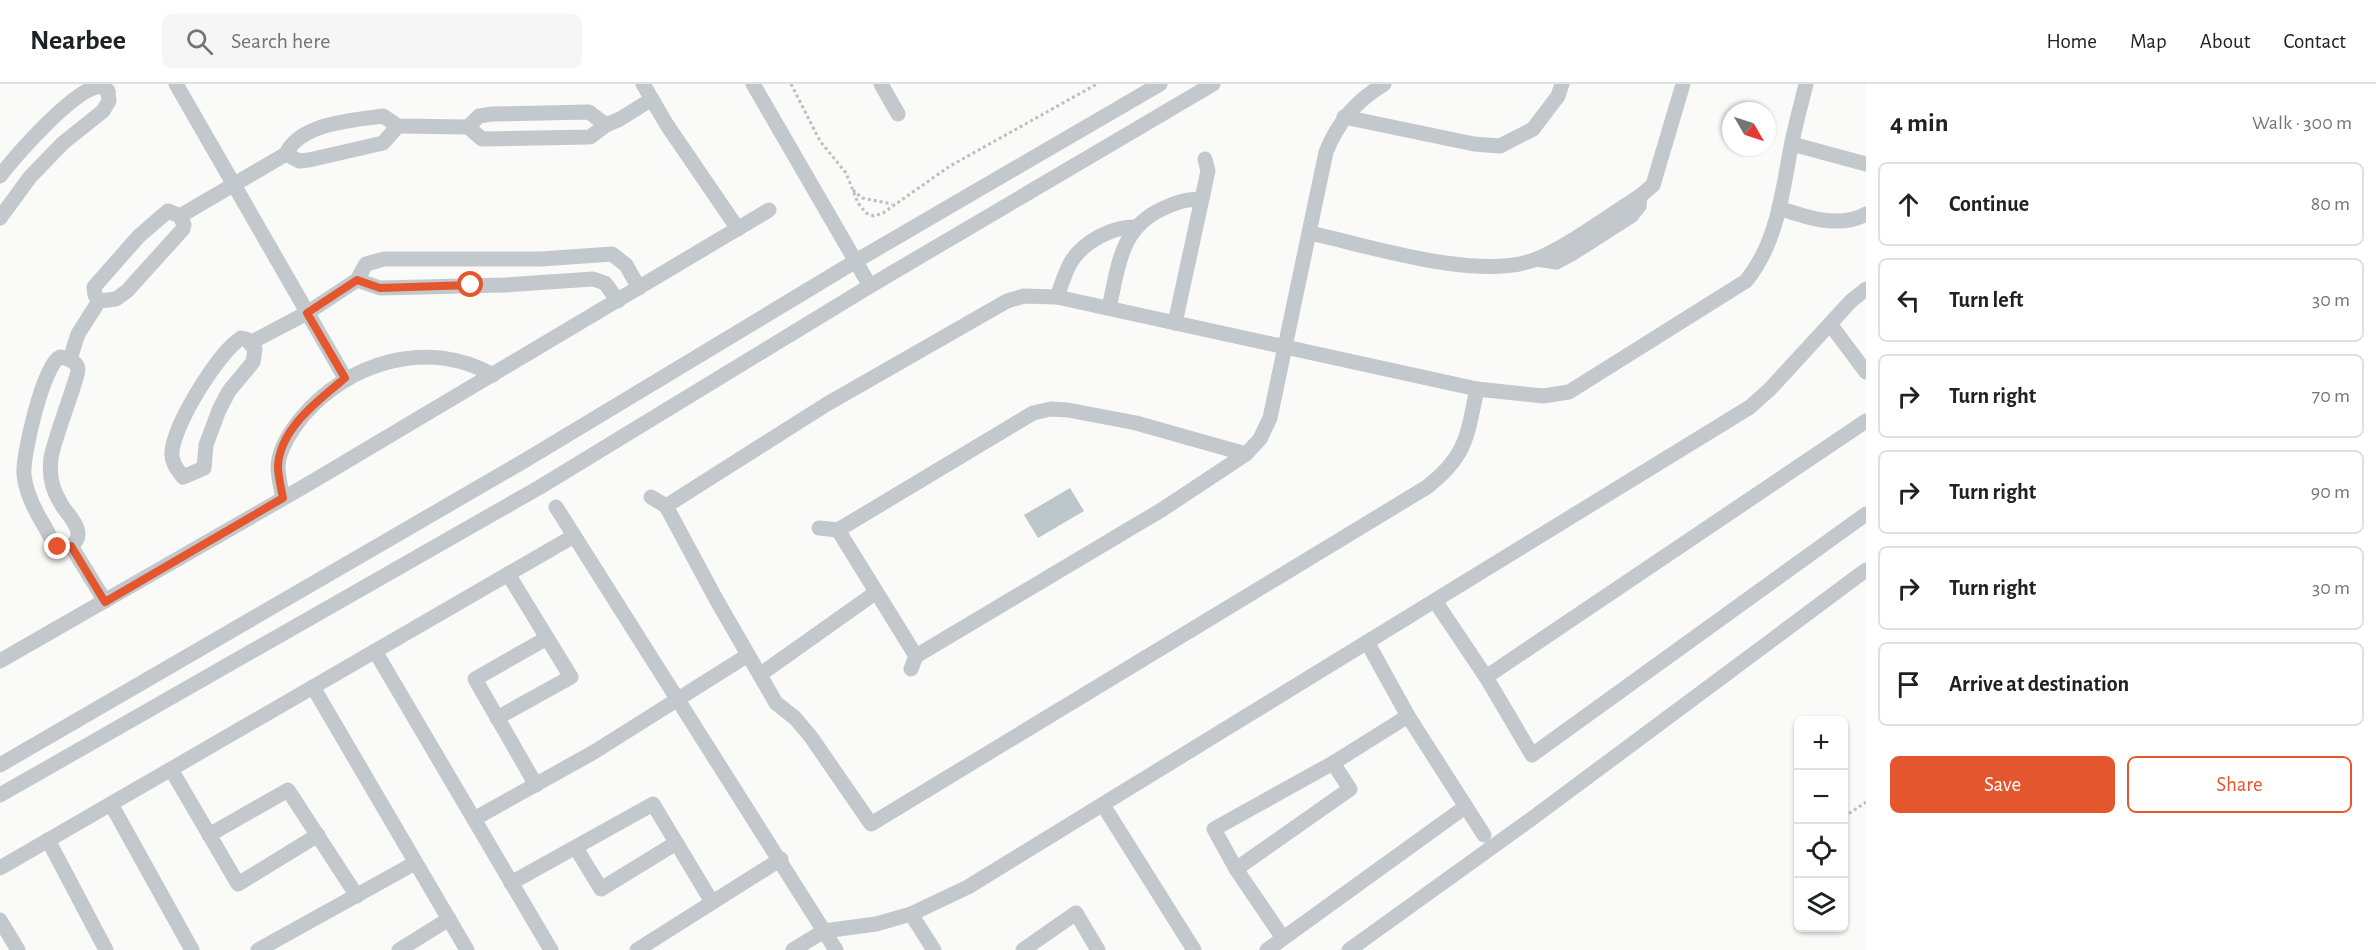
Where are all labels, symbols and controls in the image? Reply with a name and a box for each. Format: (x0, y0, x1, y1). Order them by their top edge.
search box (162, 14, 582, 68)
icon: search (183, 25, 216, 58)
text: Nearbee (30, 27, 126, 55)
text: Search here (231, 30, 330, 52)
text: Home (2046, 31, 2097, 52)
text: Map (2130, 31, 2167, 52)
text: About (2200, 31, 2250, 52)
text: Contact (2283, 31, 2346, 52)
north arrow (1722, 102, 1776, 156)
text: 4 min (1890, 110, 1949, 136)
text: Walk · 300 m (2252, 113, 2352, 133)
icon: ahead (1892, 188, 1925, 221)
text: Continue (1949, 193, 2029, 215)
text: 80 m (2311, 194, 2350, 214)
route start (457, 271, 483, 297)
icon: left (1892, 284, 1925, 317)
text: Turn left (1949, 289, 2023, 311)
text: 30 m (2312, 290, 2350, 310)
icon: right (1892, 380, 1925, 413)
text: Turn right (1949, 385, 2036, 407)
text: 70 m (2312, 386, 2350, 406)
icon: right (1892, 476, 1925, 509)
text: Turn right (1949, 481, 2036, 503)
text: 90 m (2311, 482, 2350, 502)
route end (44, 533, 70, 559)
icon: right (1892, 572, 1925, 605)
text: Turn right (1949, 577, 2036, 599)
text: 30 m (2312, 578, 2350, 598)
icon: arrive (1892, 668, 1925, 701)
text: Arrive at destination (1949, 673, 2129, 695)
map controls (1794, 716, 1848, 932)
button: + (1794, 716, 1848, 770)
button: Save (1890, 756, 2115, 813)
button: Share (2127, 756, 2352, 813)
button: − (1794, 770, 1848, 824)
button: locate (1794, 824, 1848, 878)
button: layers (1794, 878, 1848, 932)

